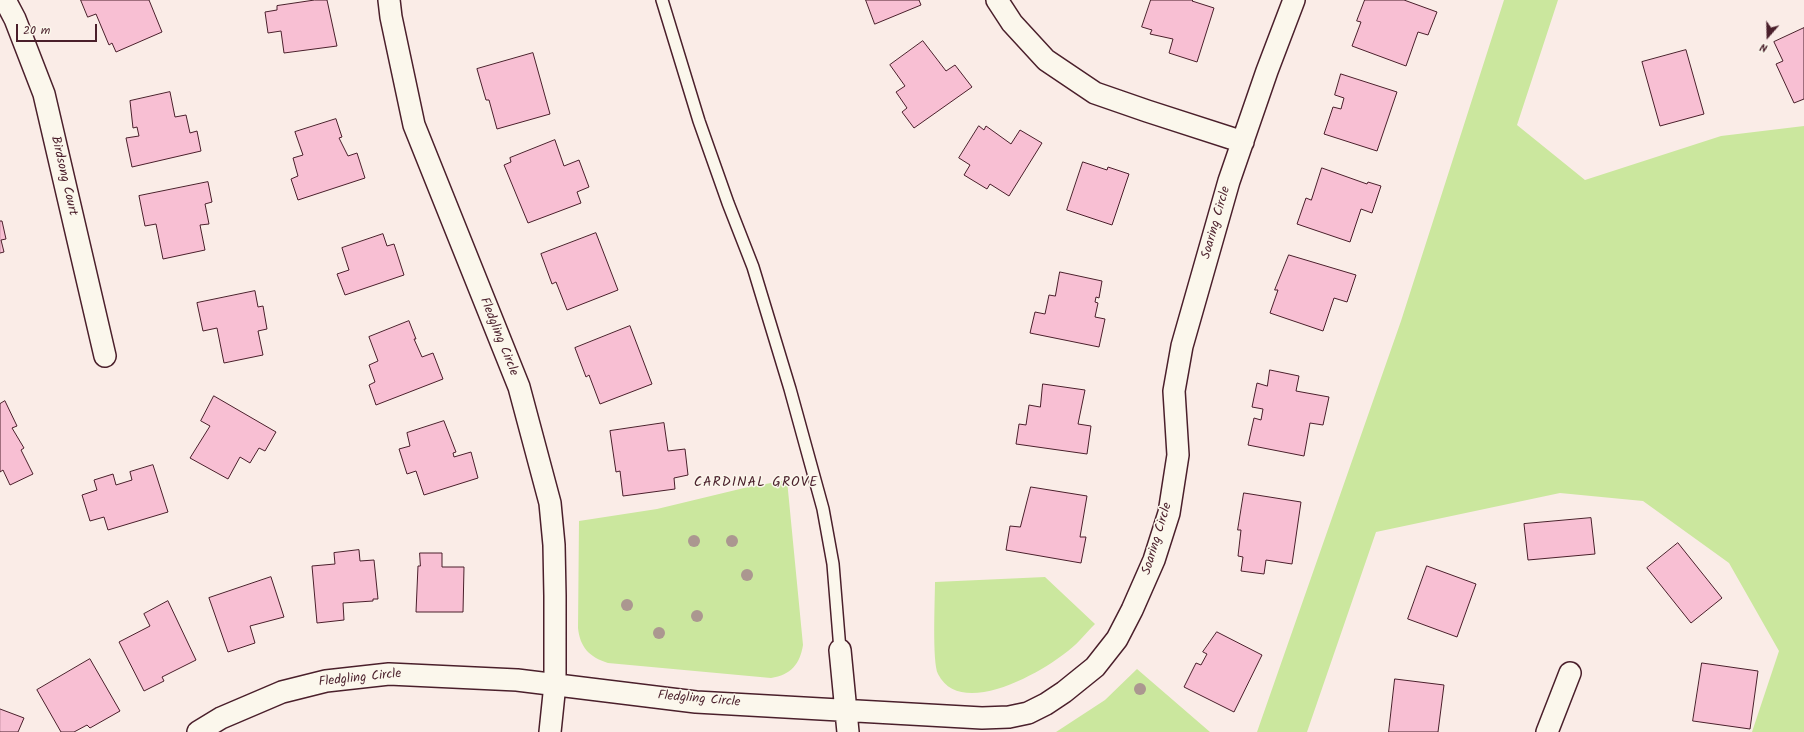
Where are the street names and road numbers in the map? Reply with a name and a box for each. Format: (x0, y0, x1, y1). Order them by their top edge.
street label: Birdsong Court (46, 135, 80, 217)
street label: Soaring Circle (1199, 185, 1235, 261)
street label: Fledgling Circle (475, 296, 521, 378)
street label: Soaring Circle (1140, 501, 1176, 577)
street label: Fledgling Circle (318, 667, 402, 691)
street label: Fledgling Circle (657, 689, 741, 711)

